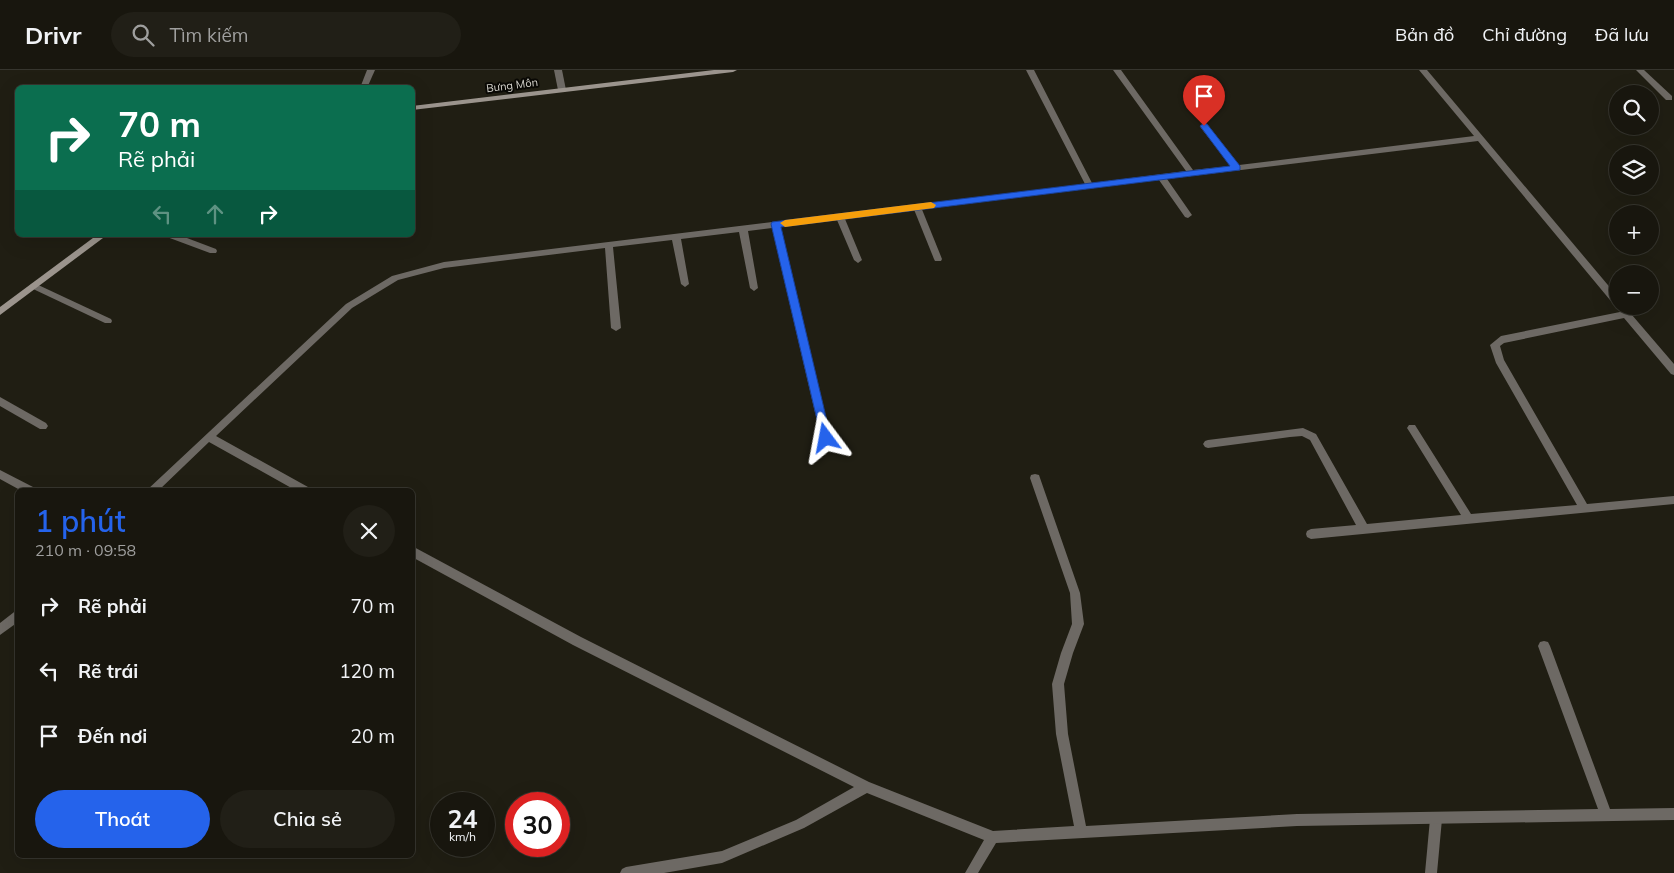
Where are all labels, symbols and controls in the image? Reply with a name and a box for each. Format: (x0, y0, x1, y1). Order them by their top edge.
search box (111, 12, 461, 57)
text: Drivr (25, 20, 81, 50)
icon: search (129, 21, 157, 49)
text: Tìm kiếm (169, 23, 248, 47)
text: Bản đồ (1395, 23, 1454, 46)
text: Chỉ đường (1482, 23, 1567, 46)
text: Đã lưu (1595, 23, 1649, 46)
street label: Bưng Môn (485, 75, 539, 95)
pin (1183, 75, 1225, 126)
icon: arrive (1190, 82, 1218, 110)
map controls (1609, 85, 1659, 315)
button: search (1609, 85, 1659, 135)
text: 70 m (118, 102, 201, 146)
icon: right (35, 105, 100, 170)
text: Rẽ phải (118, 145, 195, 173)
button: layers (1609, 145, 1659, 195)
icon: left (148, 200, 176, 228)
icon: ahead (201, 200, 229, 228)
icon: right (254, 200, 282, 228)
button: + (1609, 205, 1659, 255)
button: − (1609, 265, 1659, 315)
position arrow (799, 411, 851, 463)
text: 1 phút (35, 502, 126, 540)
button: close (343, 505, 395, 557)
text: 210 m · 09:58 (35, 540, 136, 560)
icon: right (35, 592, 63, 620)
text: Rẽ phải (78, 594, 147, 618)
text: 70 m (351, 594, 395, 618)
icon: left (35, 657, 63, 685)
text: Rẽ trái (78, 659, 138, 683)
text: 120 m (339, 659, 395, 683)
icon: arrive (35, 722, 63, 750)
text: Đến nơi (78, 724, 147, 748)
text: 20 m (351, 724, 395, 748)
button: Thoát (35, 790, 210, 848)
button: Chia sẻ (220, 790, 395, 848)
speed limit sign: 30 (505, 792, 570, 857)
text: 24 (447, 803, 478, 834)
text: km/h (449, 829, 476, 844)

